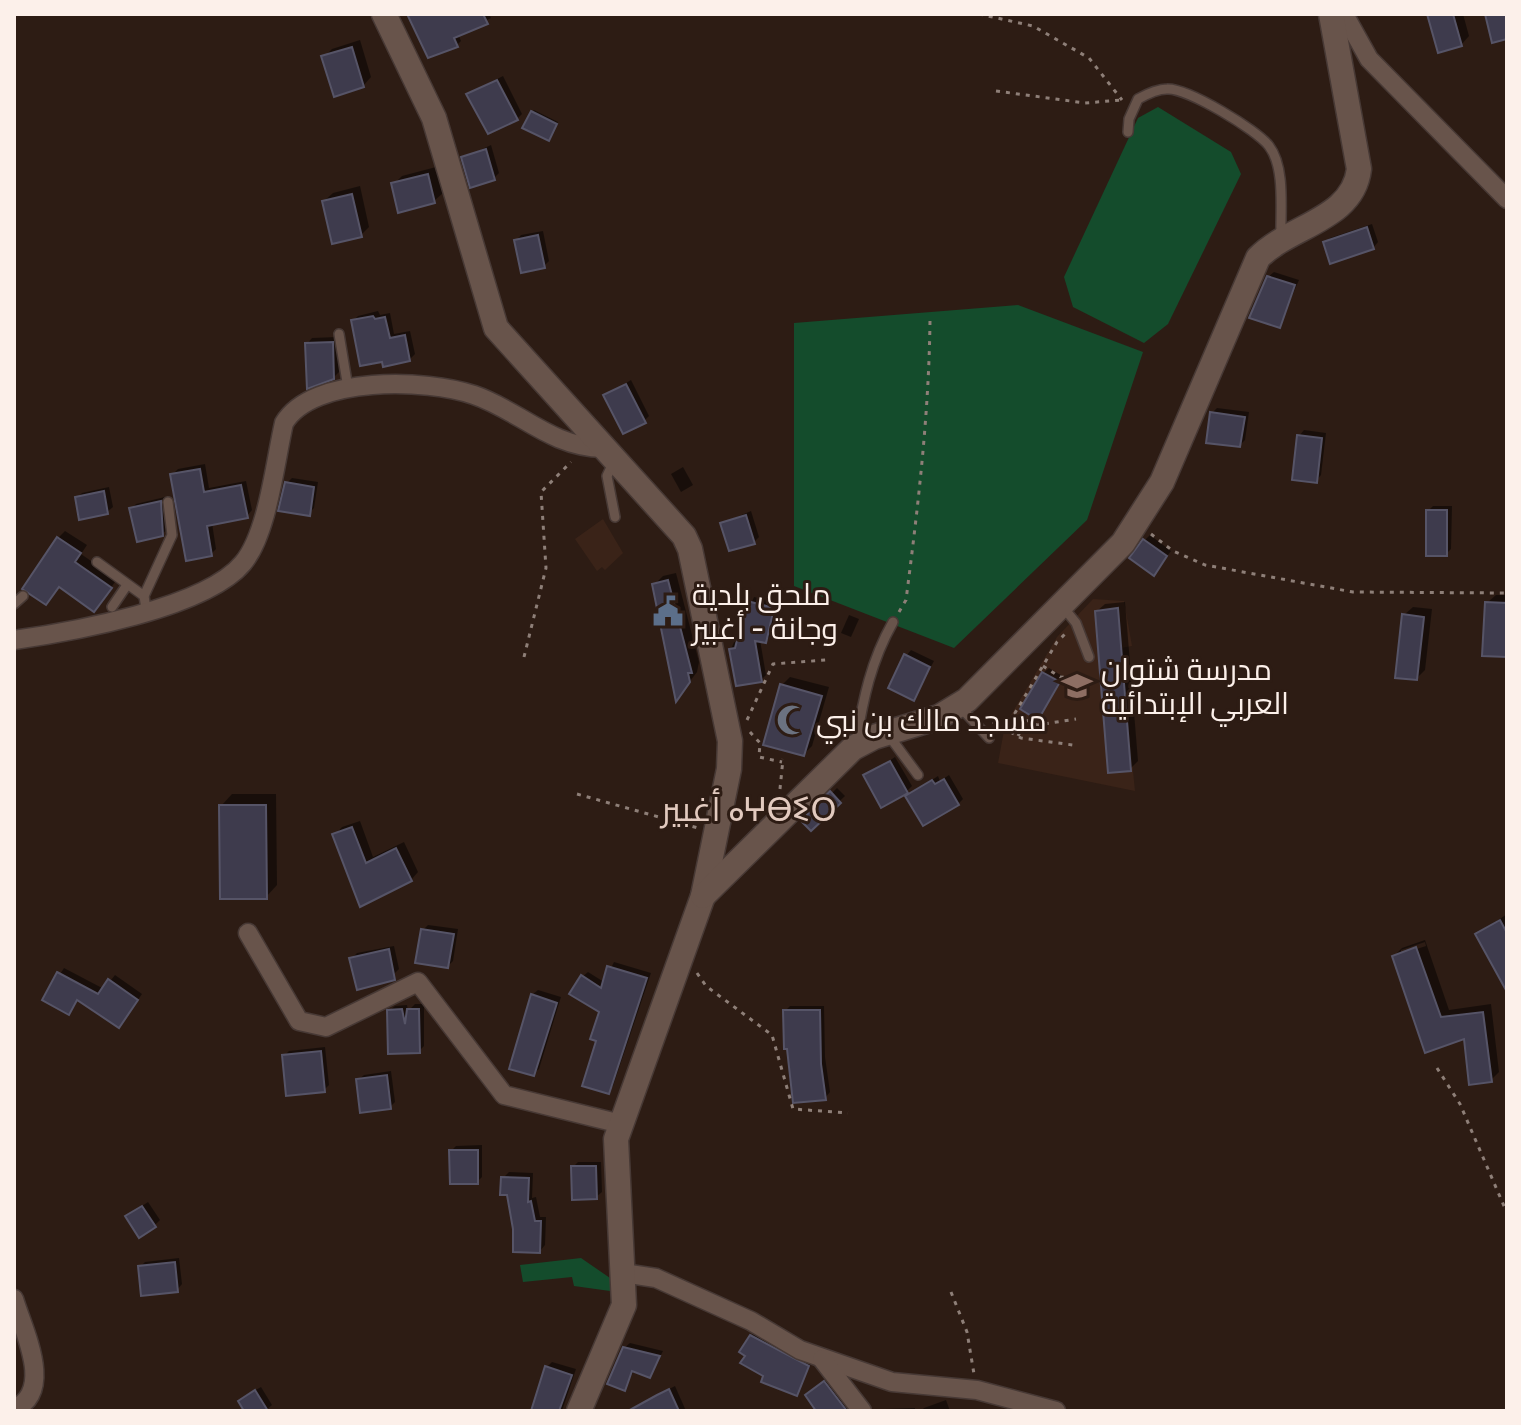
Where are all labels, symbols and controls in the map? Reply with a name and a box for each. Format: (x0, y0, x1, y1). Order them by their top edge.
place label: ملحق بلدية وجانة - أغبير (690, 576, 838, 647)
public building icon: ملحق بلدية وجانة - أغبير (651, 594, 685, 628)
place label: مدرسة شتوان العربي الإبتدائية (1101, 651, 1289, 727)
school or university icon: مدرسة شتوان العربي الإبتدائية (1060, 669, 1094, 703)
place label: مسجد مالك بن نبي (816, 702, 1047, 744)
mosque icon: مسجد مالك بن نبي (775, 703, 809, 737)
district label: أغبير ⴰⵖⴱⵉⵔ (659, 788, 837, 830)

